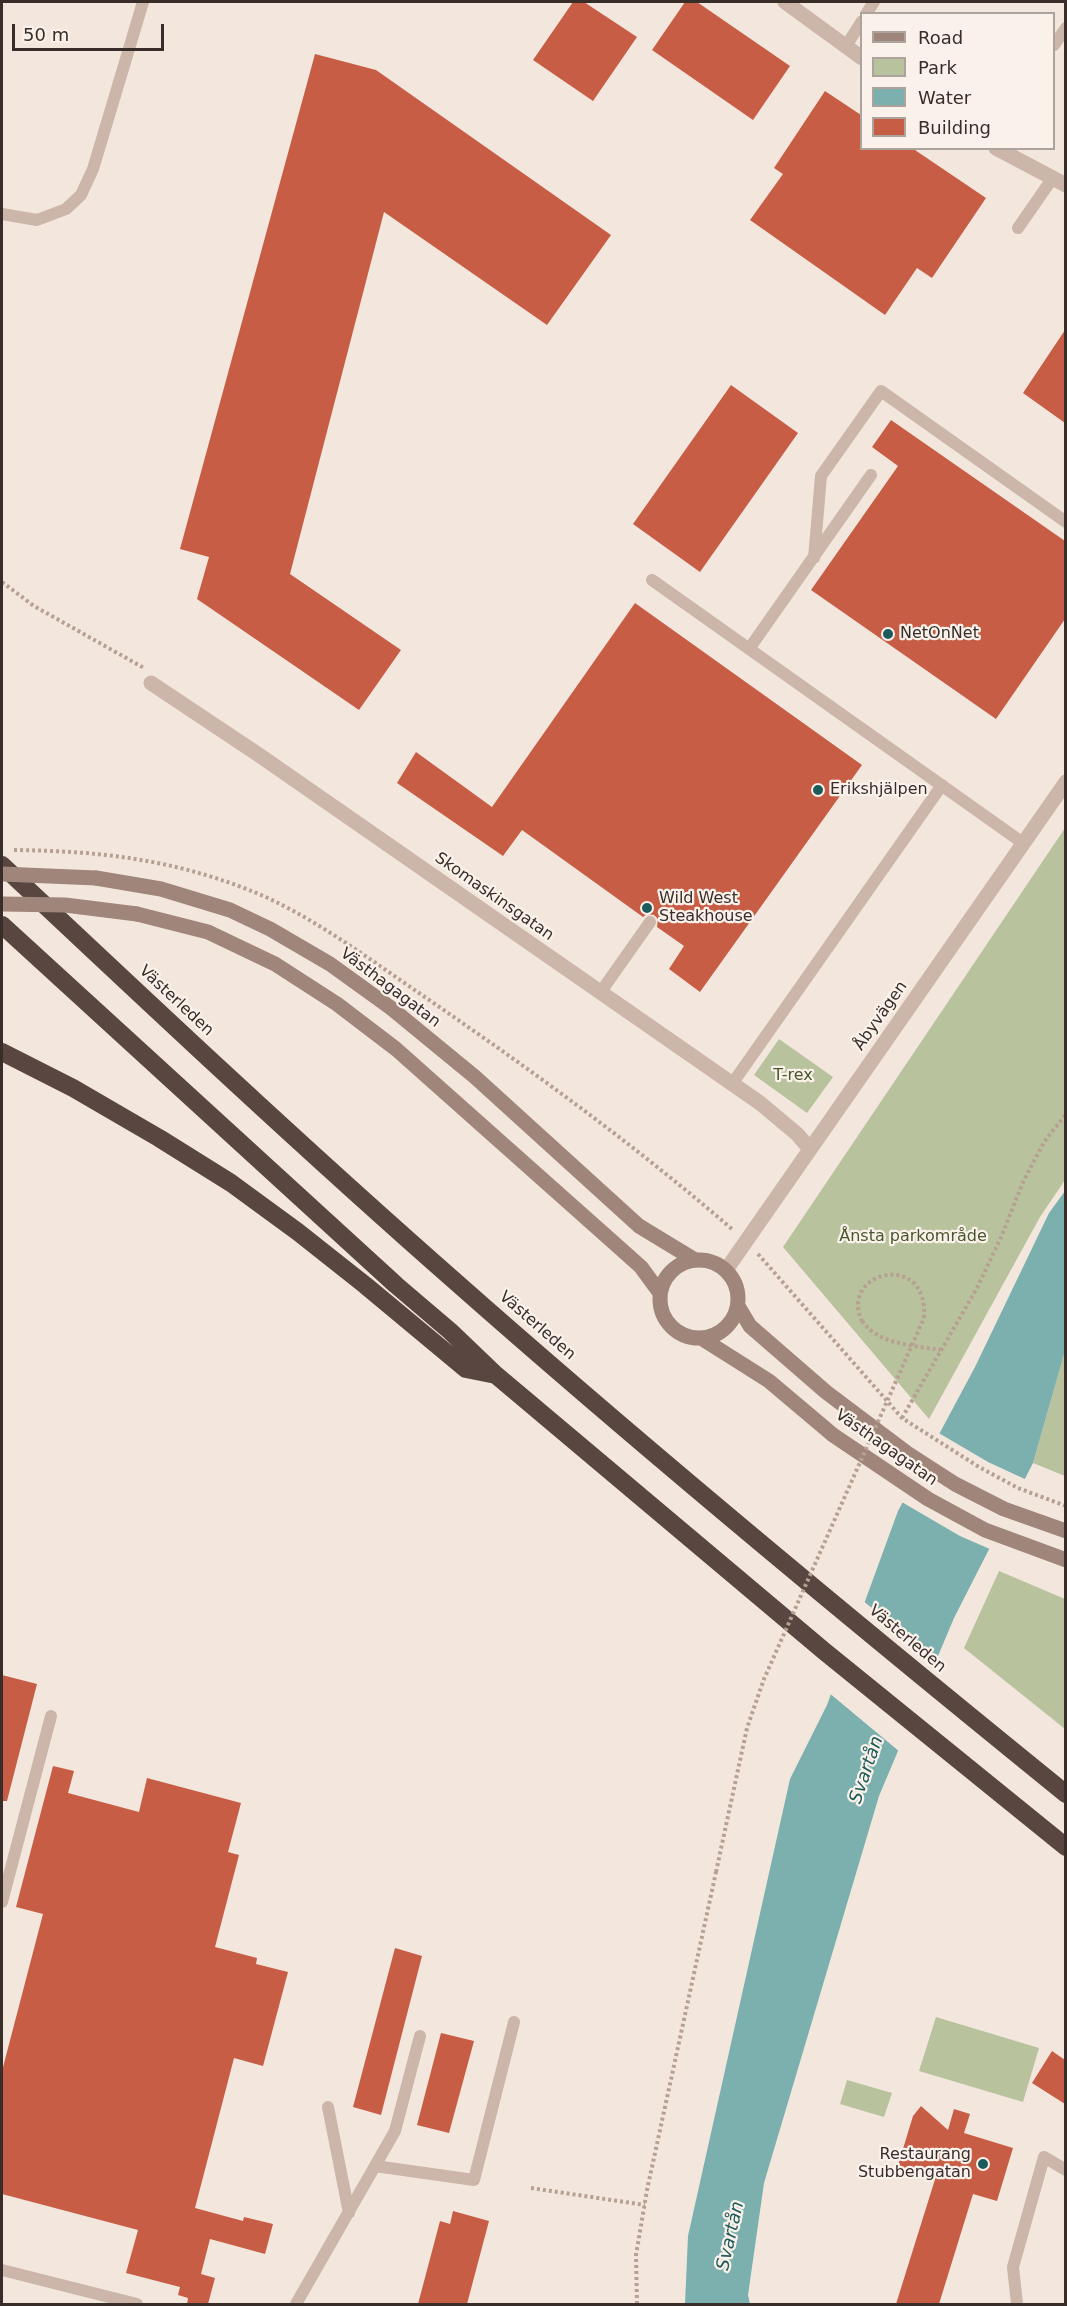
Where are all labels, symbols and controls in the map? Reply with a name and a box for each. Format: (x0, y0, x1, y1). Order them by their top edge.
scale bar (15, 12, 166, 50)
legend (860, 12, 1055, 150)
text: 50 m (23, 24, 69, 45)
text: Road (918, 27, 963, 48)
text: Park (918, 57, 957, 78)
text: Water (918, 87, 971, 108)
text: Building (918, 117, 991, 138)
place label: NetOnNet (900, 624, 979, 644)
marker: NetOnNet (881, 627, 895, 641)
place label: Erikshjälpen (830, 780, 928, 800)
marker: Erikshjälpen (811, 783, 825, 797)
street label: Skomaskinsgatan (431, 849, 557, 945)
place label: Wild West Steakhouse (659, 889, 753, 927)
marker: Wild West Steakhouse (640, 901, 654, 915)
street label: Västhagagatan (336, 944, 444, 1032)
street label: Västerleden (135, 962, 217, 1040)
street label: Åbyvägen (850, 978, 912, 1054)
park label: T-rex (773, 1066, 813, 1086)
park label: Ånsta parkområde (839, 1227, 987, 1247)
street label: Västerleden (495, 1288, 579, 1364)
street label: Västhagagatan (831, 1406, 941, 1490)
street label: Västerleden (864, 1601, 950, 1677)
water label: Svartån (845, 1733, 889, 1807)
place label: Restaurang Stubbengatan (858, 2145, 971, 2183)
marker: Restaurang Stubbengatan (976, 2157, 990, 2171)
water label: Svartån (713, 2199, 749, 2273)

